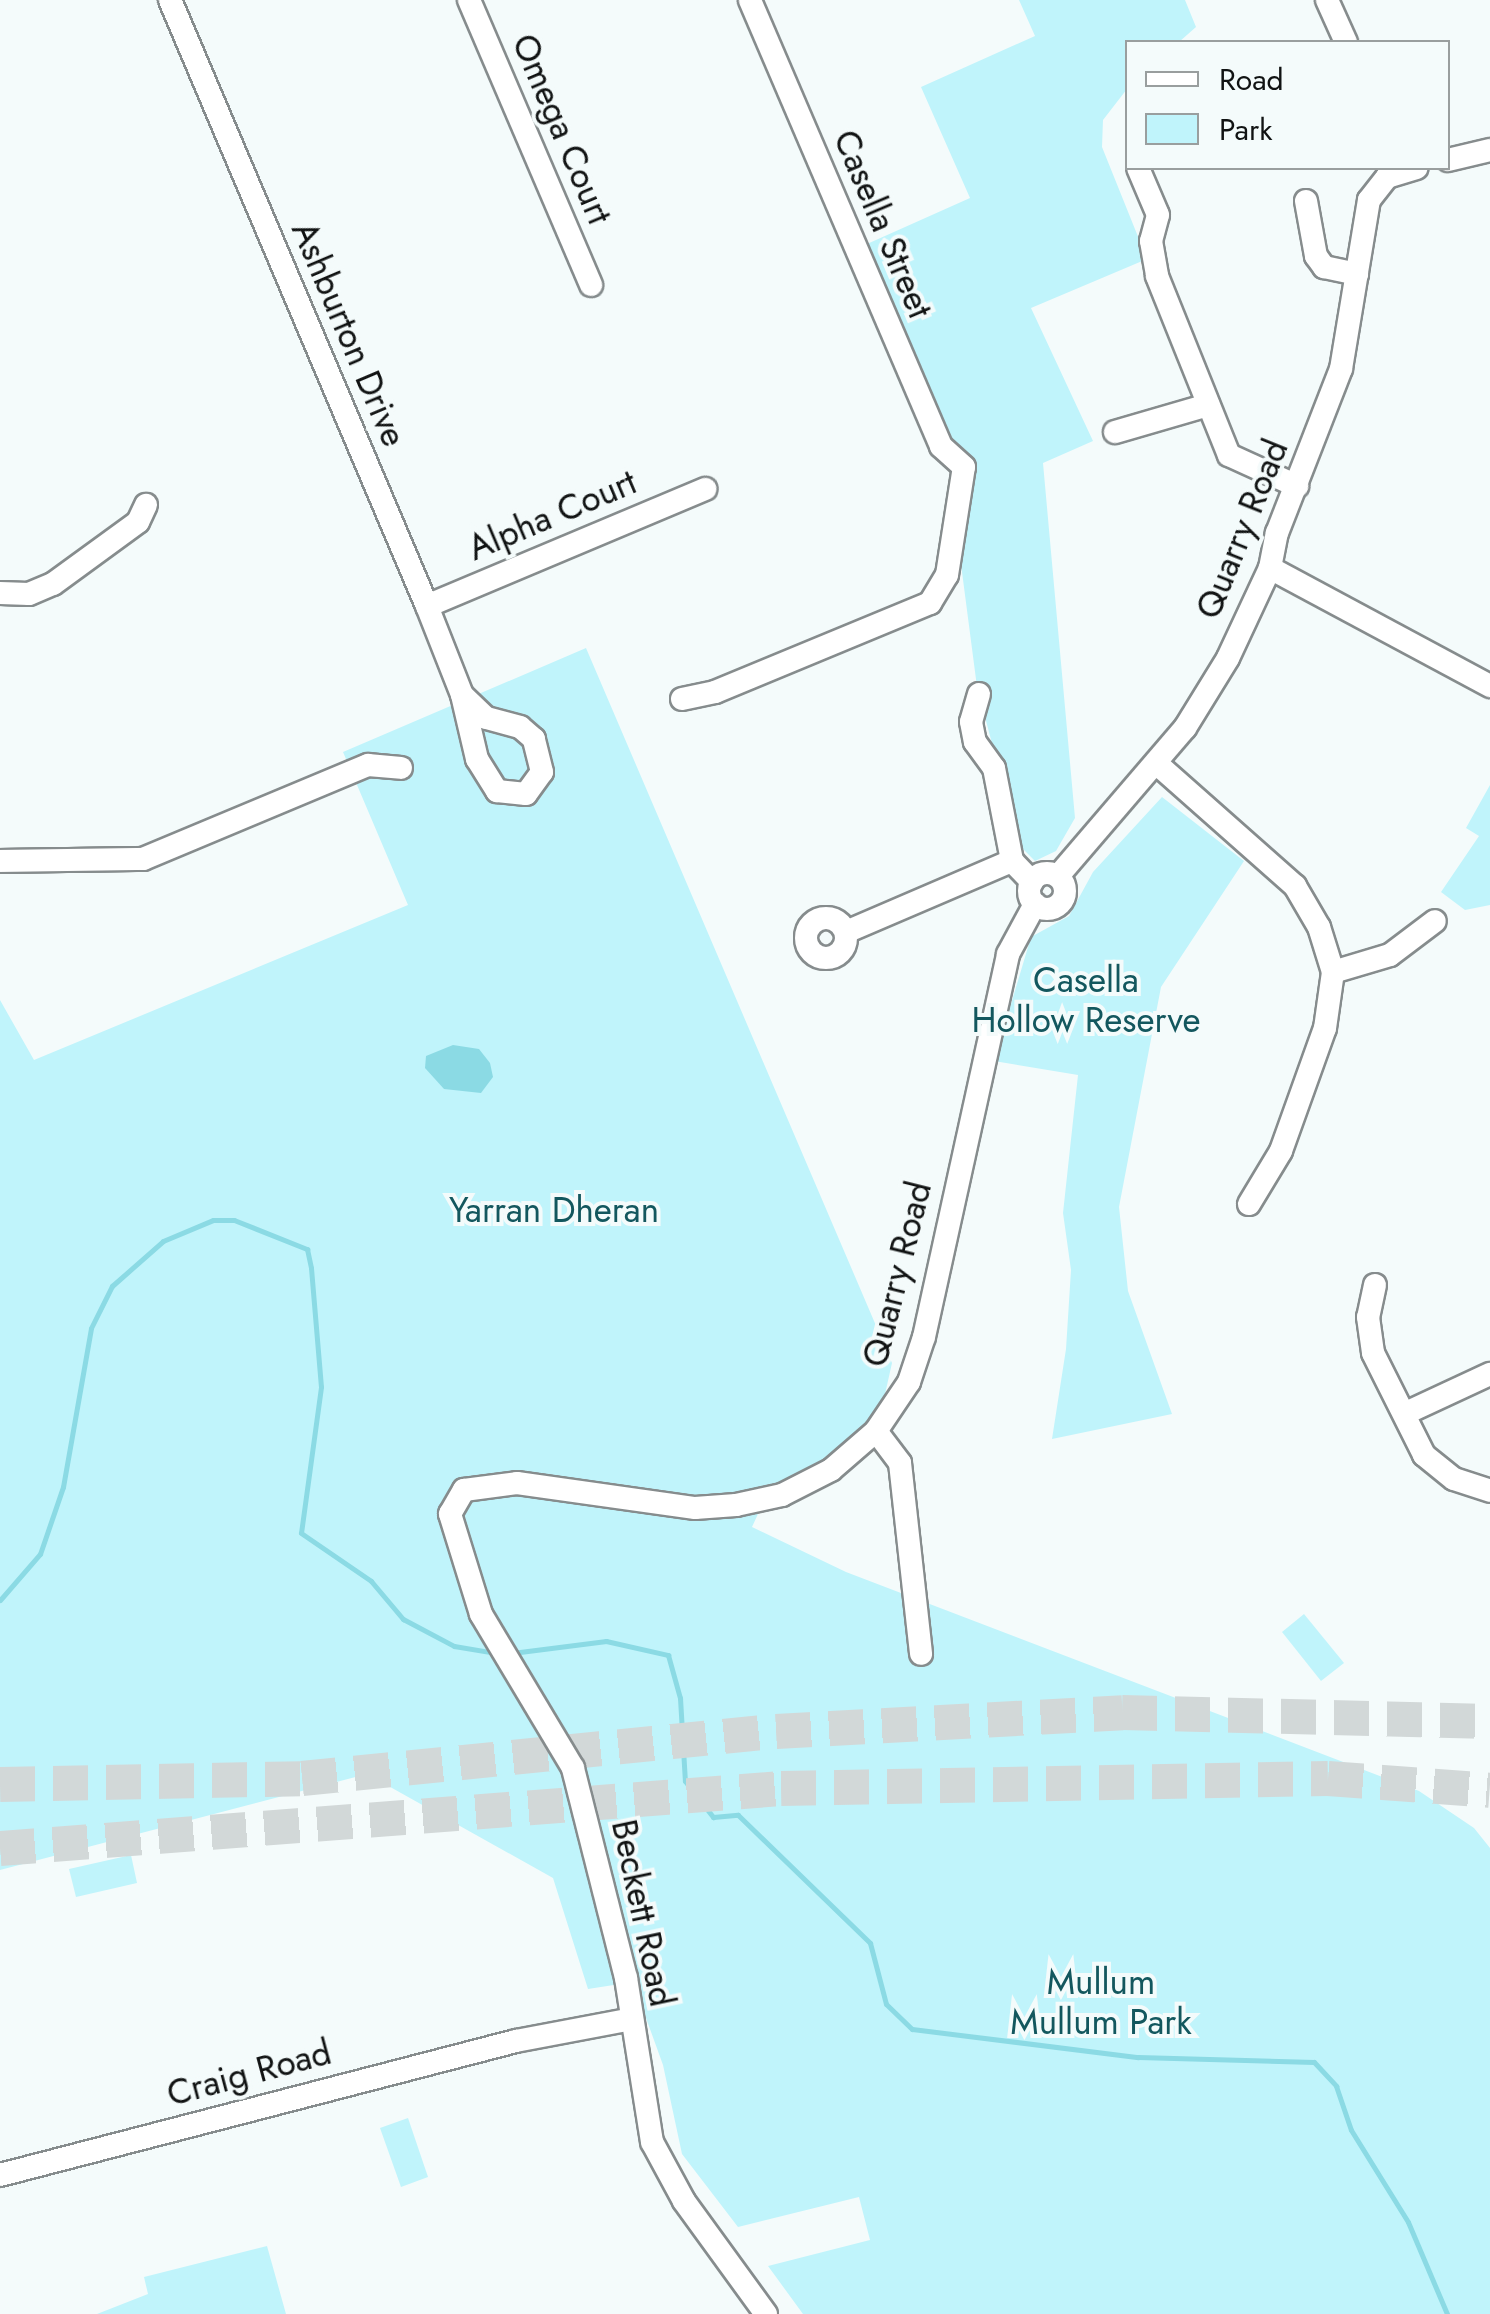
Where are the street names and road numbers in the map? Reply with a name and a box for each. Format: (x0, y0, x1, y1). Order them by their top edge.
street label: Omega Court (503, 28, 621, 230)
street label: Casella Street (825, 124, 941, 324)
street label: Ashburton Drive (283, 215, 415, 453)
street label: Quarry Road (1187, 433, 1297, 625)
street label: Alpha Court (462, 461, 642, 569)
street label: Quarry Road (854, 1177, 940, 1371)
street label: Beckett Road (603, 1816, 683, 2010)
street label: Craig Road (162, 2031, 336, 2115)

